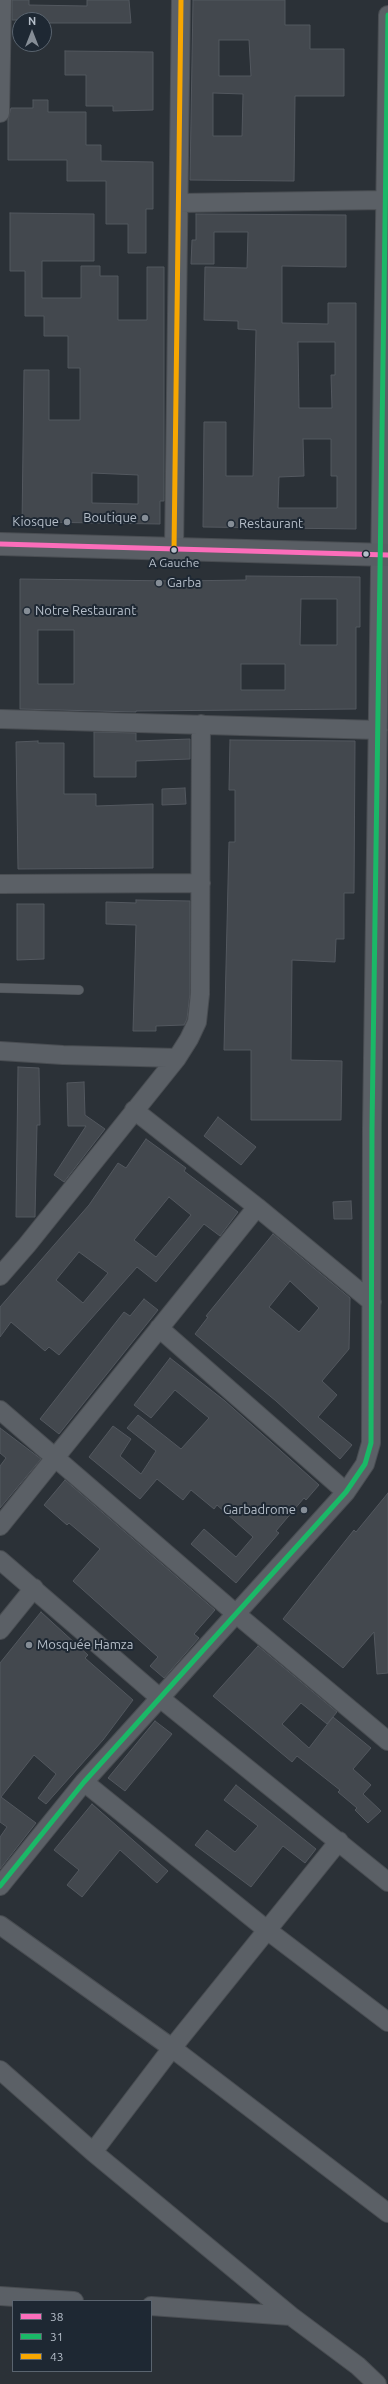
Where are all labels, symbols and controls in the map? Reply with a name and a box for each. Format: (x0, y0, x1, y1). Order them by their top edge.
north arrow (12, 12, 52, 52)
text: N (28, 15, 36, 27)
place label: Boutique (83, 510, 137, 526)
marker: Boutique (140, 513, 150, 523)
place label: Kiosque (12, 514, 59, 530)
place label: Restaurant (239, 516, 303, 532)
marker: Kiosque (62, 517, 72, 527)
marker: Restaurant (226, 519, 236, 529)
marker: A Gauche (169, 545, 179, 555)
unlabelled marker (361, 549, 371, 559)
place label: A Gauche (149, 556, 199, 570)
place label: Garba (167, 575, 202, 591)
marker: Garba (154, 578, 164, 588)
place label: Notre Restaurant (35, 603, 136, 619)
marker: Notre Restaurant (22, 606, 32, 616)
place label: Garbadrome (223, 1502, 296, 1518)
marker: Garbadrome (299, 1505, 309, 1515)
place label: Mosquée Hamza (37, 1637, 133, 1653)
marker: Mosquée Hamza (24, 1640, 34, 1650)
legend (12, 2300, 152, 2372)
text: 38 (50, 2310, 64, 2323)
text: 31 (50, 2330, 64, 2343)
text: 43 (50, 2350, 64, 2363)

